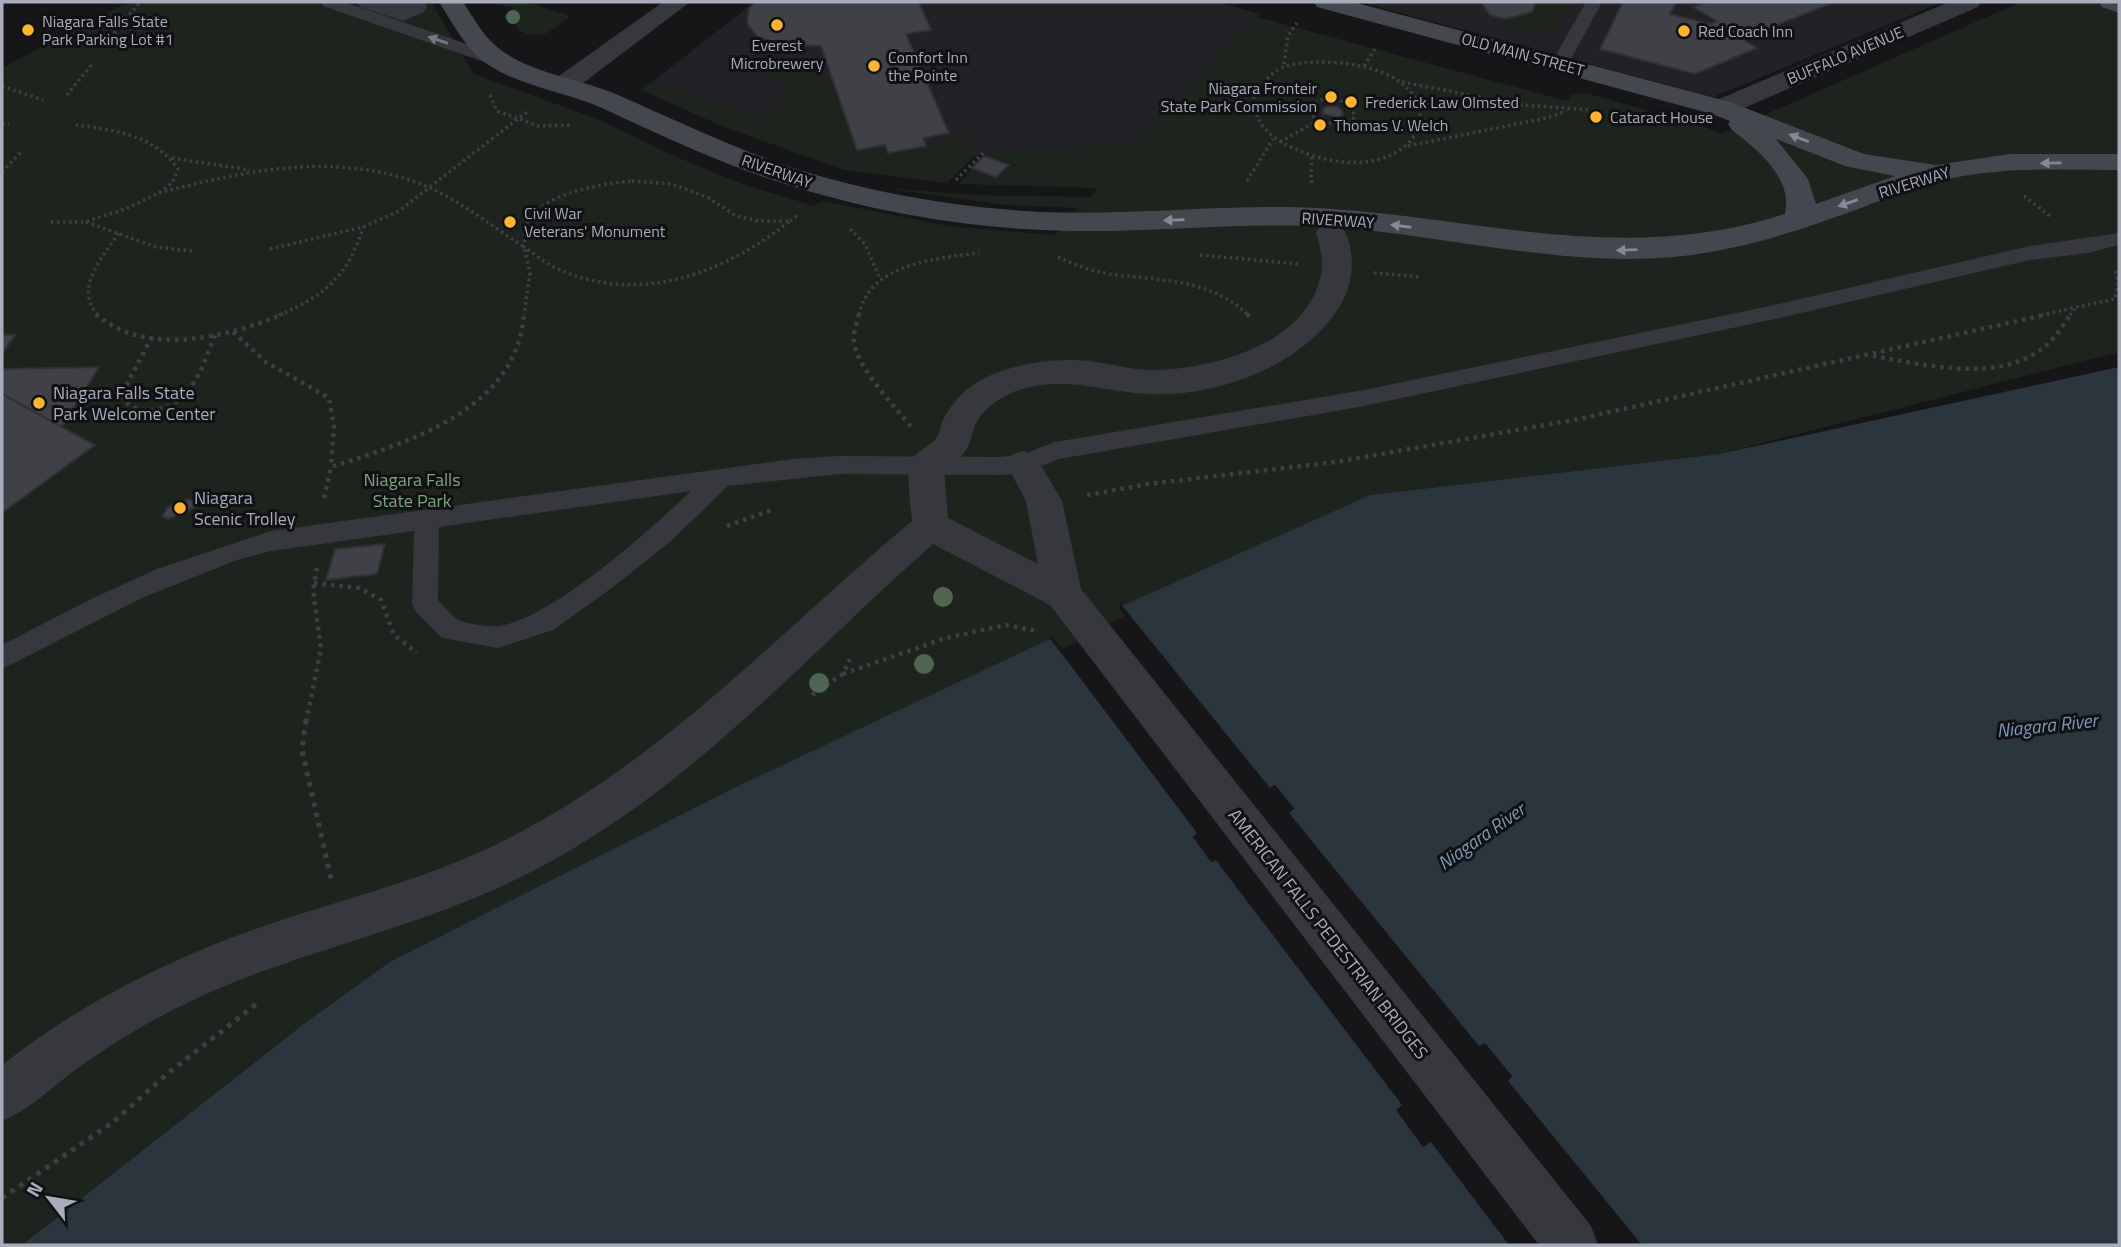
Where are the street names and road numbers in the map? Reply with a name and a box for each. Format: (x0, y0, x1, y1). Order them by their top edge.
street label: BUFFALO AVENUE (1783, 20, 1907, 90)
street label: OLD MAIN STREET (1459, 26, 1588, 82)
street label: RIVERWAY (739, 148, 816, 194)
street label: RIVERWAY (1876, 160, 1953, 204)
street label: RIVERWAY (1301, 205, 1376, 235)
street label: AMERICAN FALLS PEDESTRIAN BRIDGES (1222, 803, 1435, 1065)

